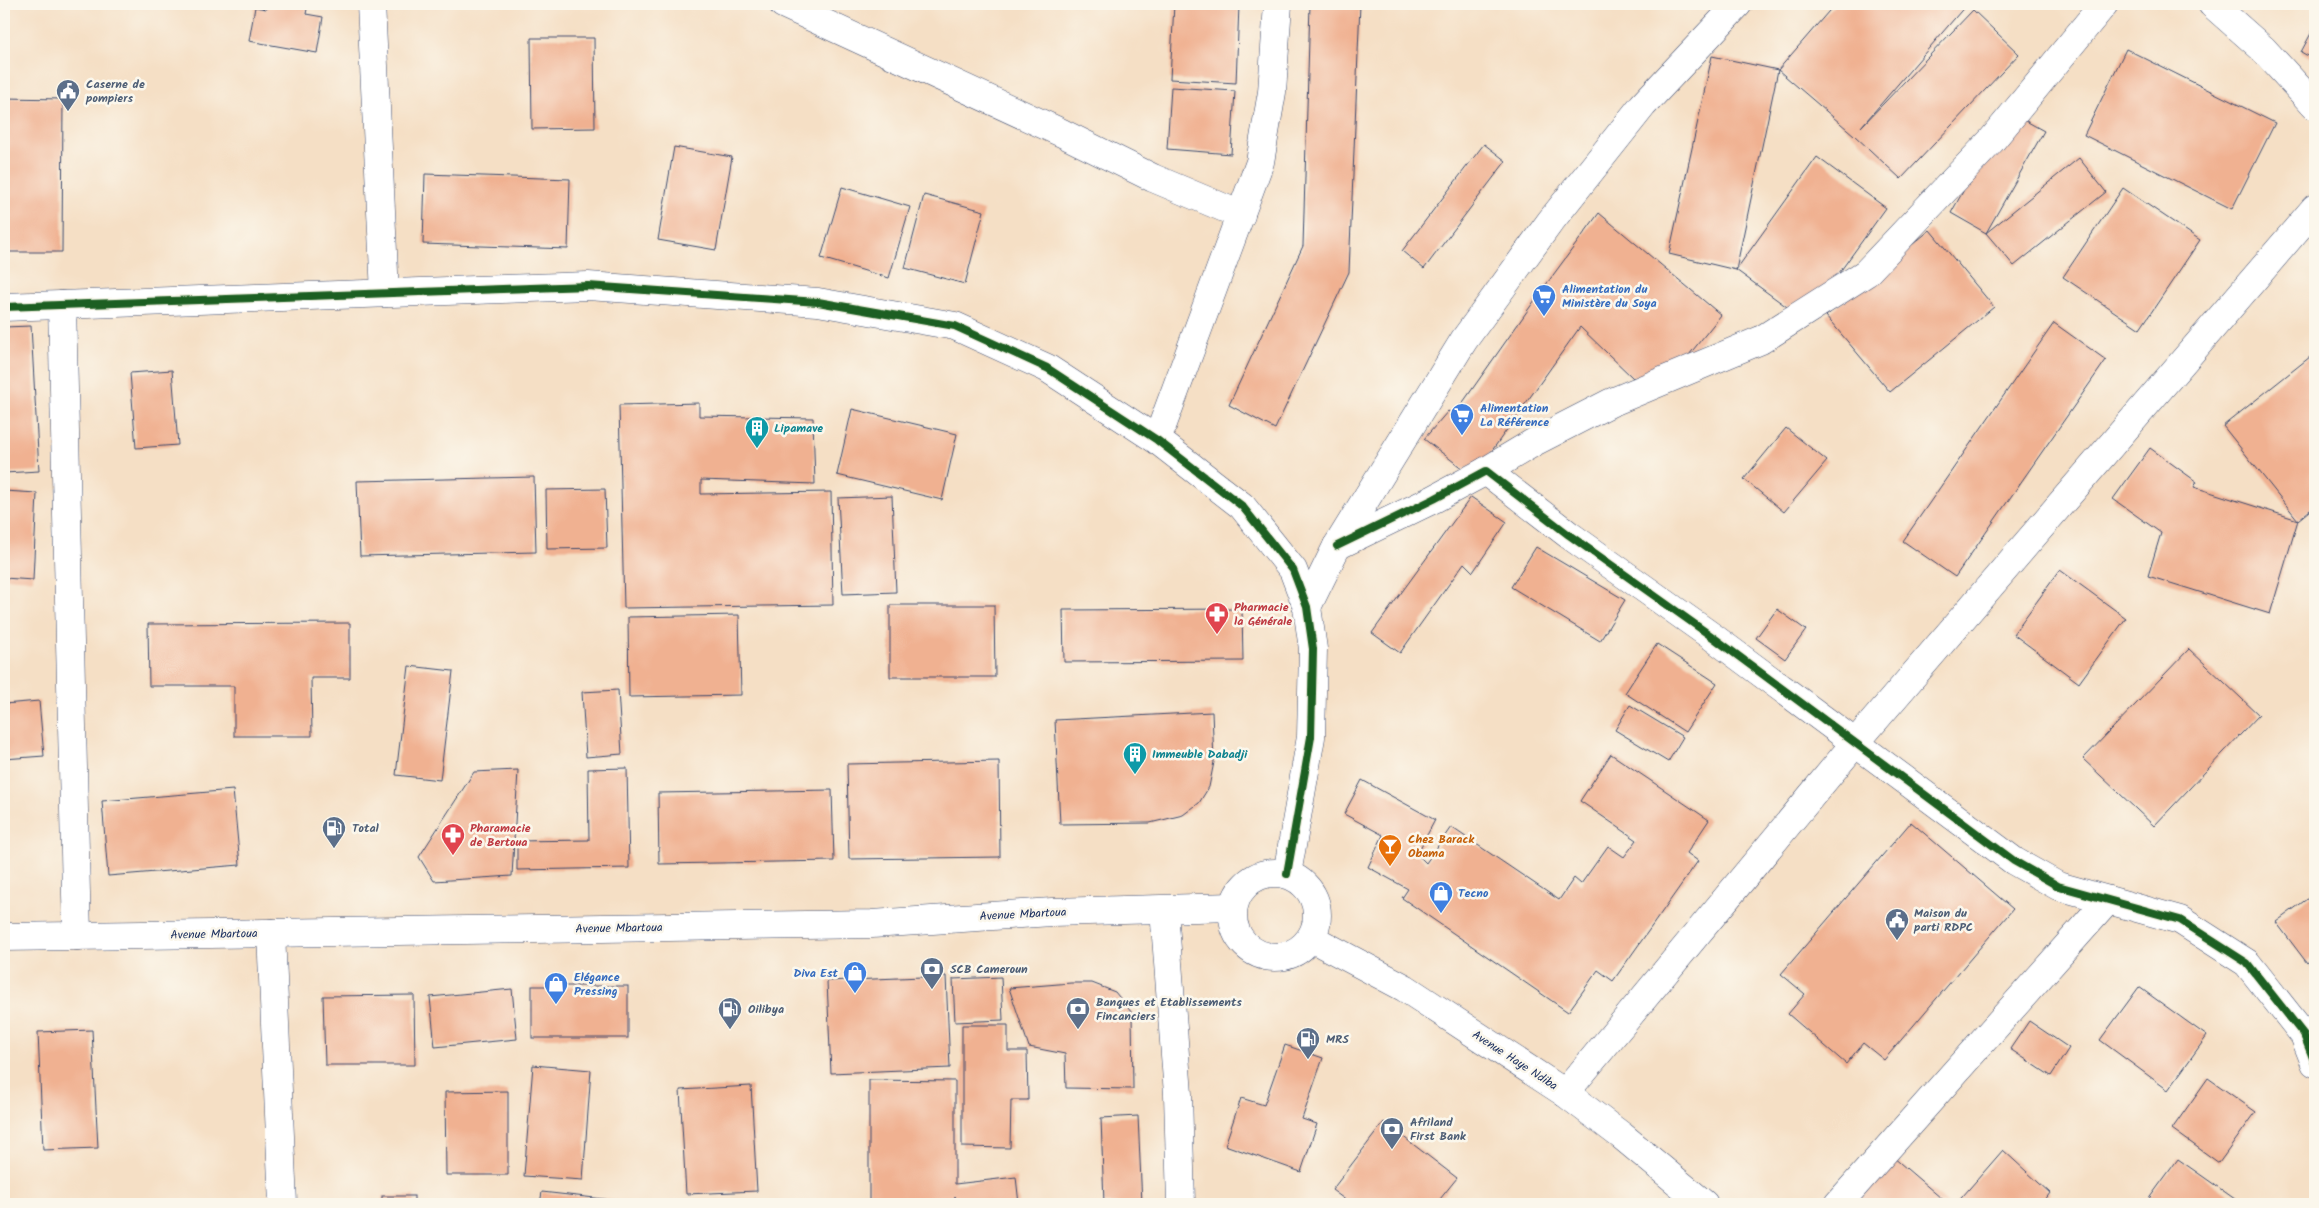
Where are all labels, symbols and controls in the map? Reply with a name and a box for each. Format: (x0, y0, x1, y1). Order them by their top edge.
place label: Caserne de pompiers (85, 75, 145, 108)
public building icon: Caserne de pompiers (55, 78, 81, 112)
place label: Alimentation du Ministère du Soya (1562, 280, 1657, 313)
supermarket icon: Alimentation du Ministère du Soya (1531, 283, 1557, 317)
place label: Alimentation La Référence (1480, 399, 1549, 432)
supermarket icon: Alimentation La Référence (1449, 402, 1475, 436)
building icon: Lipamave (744, 415, 770, 449)
place label: Lipamave (774, 419, 823, 438)
place label: Pharmacie la Générale (1234, 598, 1292, 631)
pharmacy icon: Pharmacie la Générale (1204, 601, 1230, 635)
building icon: Immeuble Dabadji (1122, 741, 1148, 775)
place label: Immeuble Dabadji (1152, 745, 1248, 764)
fuel station icon: Total (321, 815, 347, 849)
place label: Total (352, 819, 380, 838)
place label: Pharamacie de Bertoua (470, 819, 531, 852)
pharmacy icon: Pharamacie de Bertoua (440, 822, 466, 856)
place label: Chez Barack Obama (1408, 830, 1475, 863)
bar icon: Chez Barack Obama (1377, 833, 1403, 867)
shop icon: Tecno (1428, 880, 1454, 914)
place label: Tecno (1458, 884, 1489, 903)
street label: Avenue Mbartoua (979, 903, 1067, 926)
place label: Maison du parti RDPC (1913, 904, 1973, 937)
public building icon: Maison du parti RDPC (1884, 907, 1910, 941)
street label: Avenue Mbartoua (575, 918, 663, 939)
street label: Avenue Mbartoua (170, 924, 258, 945)
bank icon: SCB Cameroun (919, 956, 945, 990)
shop icon: Diva Est (842, 960, 868, 994)
place label: SCB Cameroun (950, 960, 1028, 979)
place label: Diva Est (793, 964, 839, 983)
place label: Elégance Pressing (574, 968, 620, 1001)
shop icon: Elégance Pressing (543, 971, 569, 1005)
place label: Banques et Etablissements Fincanciers (1096, 993, 1242, 1026)
fuel station icon: Oilibya (717, 996, 743, 1030)
bank icon: Banques et Etablissements Fincanciers (1065, 996, 1091, 1030)
place label: Oilibya (748, 1000, 784, 1019)
fuel station icon: MRS (1295, 1026, 1321, 1060)
street label: Avenue Haye Ndiba (1468, 1026, 1562, 1095)
place label: MRS (1326, 1030, 1349, 1049)
place label: Afriland First Bank (1410, 1113, 1467, 1146)
bank icon: Afriland First Bank (1379, 1116, 1405, 1150)

